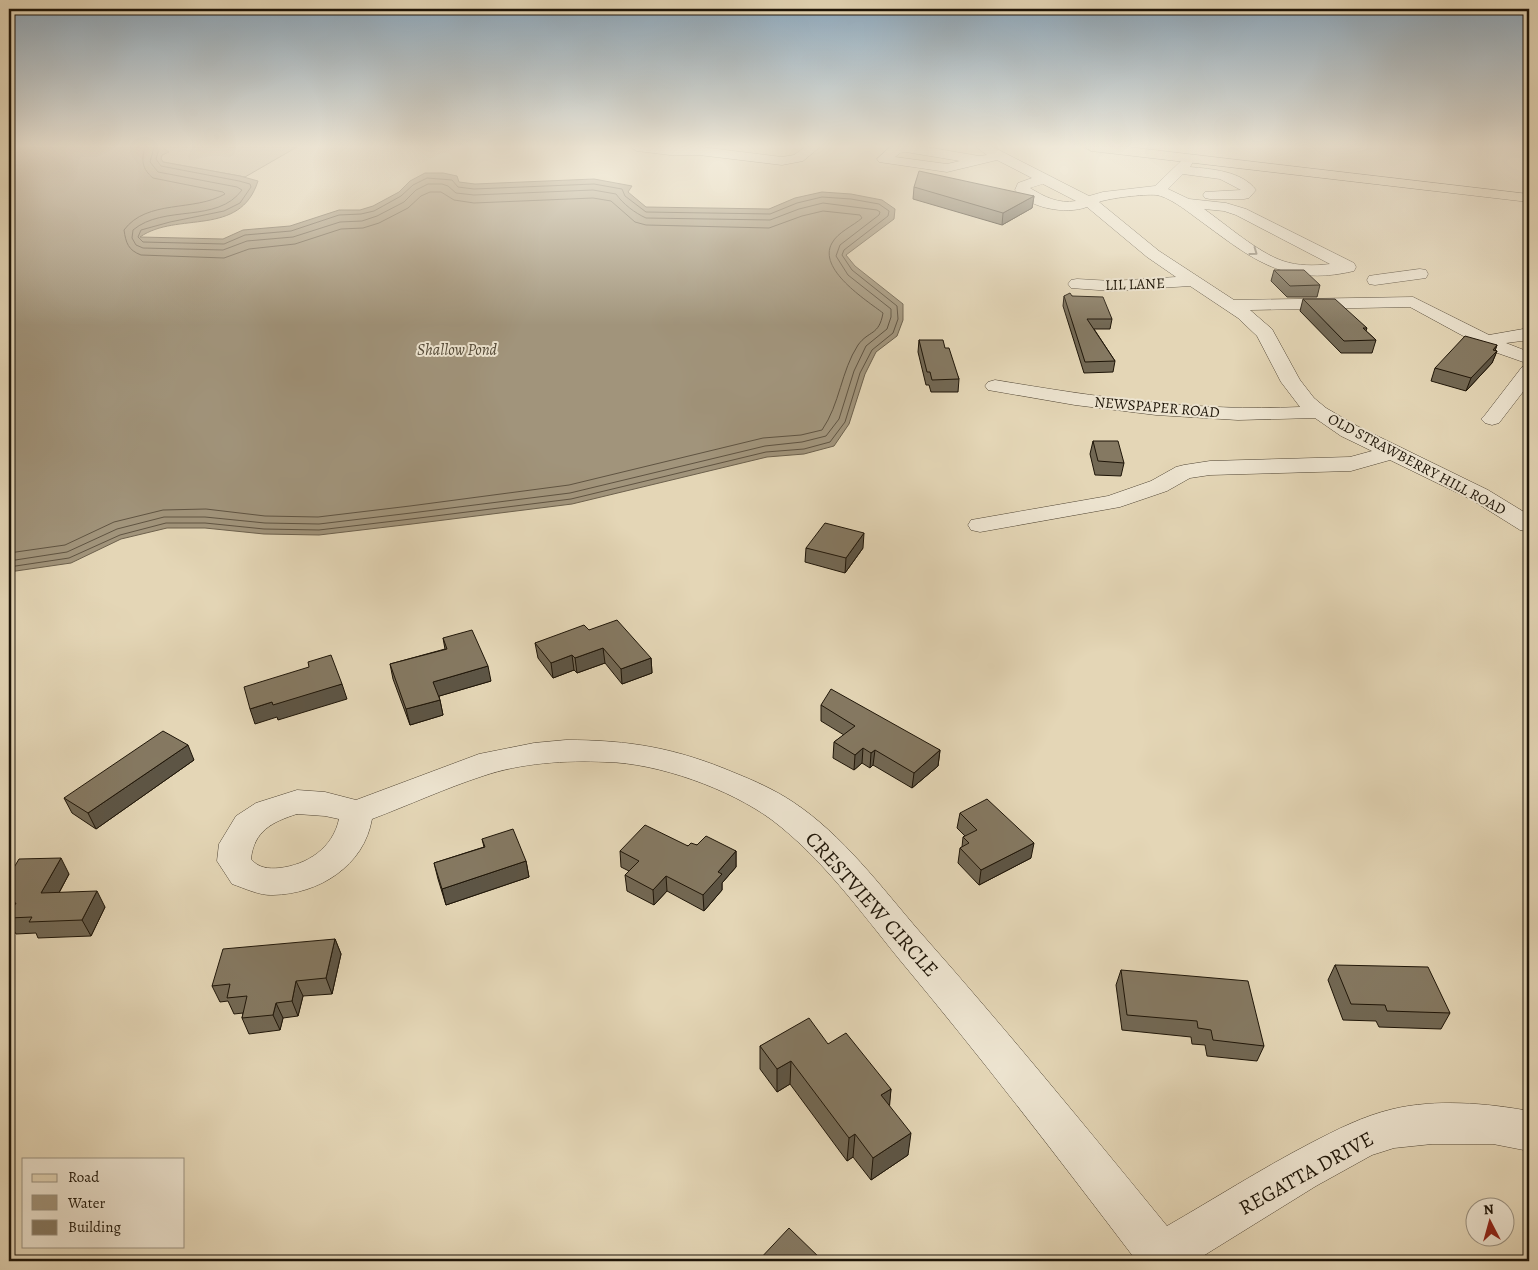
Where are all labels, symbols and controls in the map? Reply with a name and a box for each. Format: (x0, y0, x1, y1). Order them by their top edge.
one-way arrow (1248, 246, 1258, 255)
street label: LIL LANE (1105, 273, 1165, 295)
water label: Shallow Pond (417, 339, 498, 361)
street label: NEWSPAPER ROAD (1093, 392, 1221, 422)
street label: OLD STRAWBERRY HILL ROAD (1324, 408, 1510, 520)
street label: CRESTVIEW CIRCLE (799, 825, 945, 983)
street label: REGATTA DRIVE (1234, 1124, 1378, 1222)
legend (22, 1158, 185, 1248)
text: Road (68, 1167, 100, 1187)
text: Water (67, 1193, 105, 1213)
north arrow (1466, 1198, 1516, 1248)
text: N (1483, 1200, 1495, 1220)
text: Building (68, 1217, 121, 1237)

